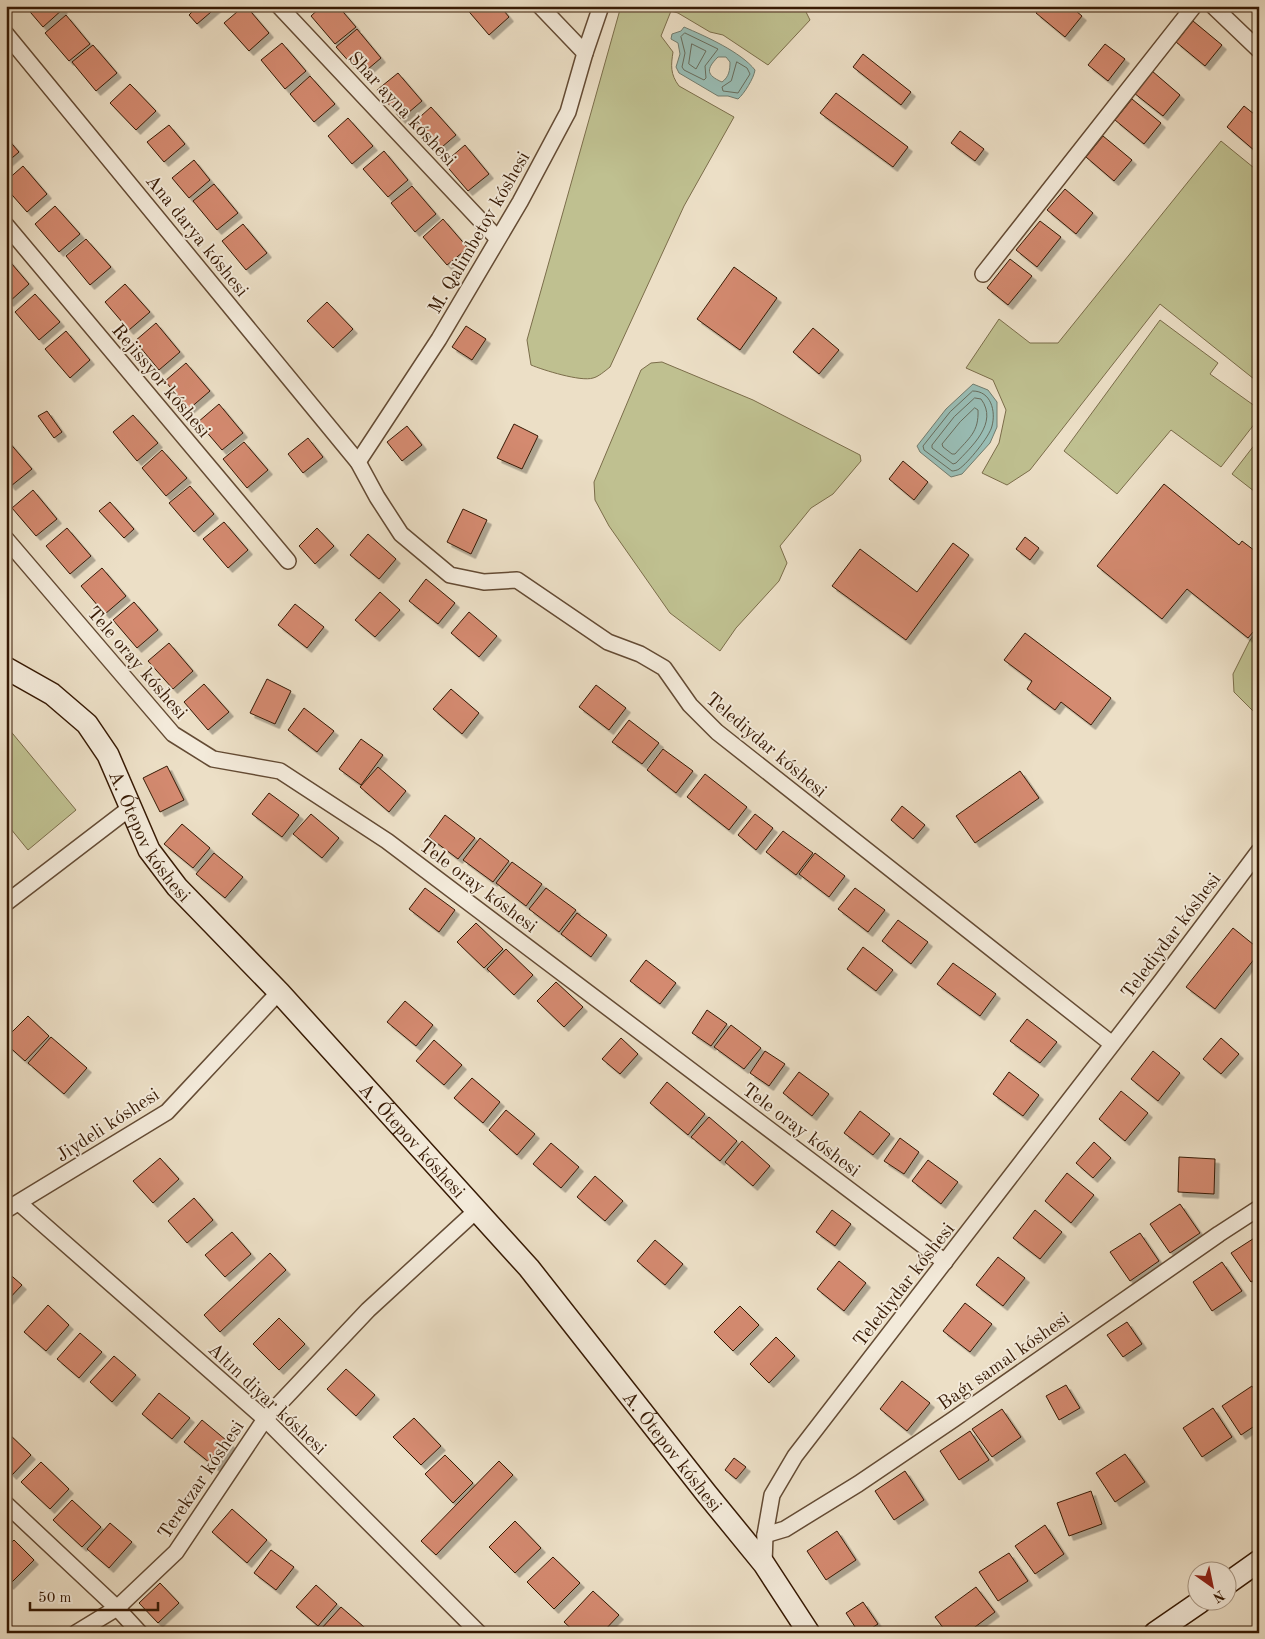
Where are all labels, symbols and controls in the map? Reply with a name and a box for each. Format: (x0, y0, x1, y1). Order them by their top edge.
street label: Shar ayna kóshesi (344, 49, 459, 171)
street label: M. Qalimbetov kóshesi (426, 149, 534, 318)
street label: Ana darya kóshesi (141, 172, 251, 301)
street label: Rejissyor kóshesi (107, 321, 213, 442)
street label: Tele oray kóshesi (82, 604, 190, 723)
street label: Telediydar kóshesi (701, 690, 830, 802)
street label: A. Ótepov kóshesi (104, 768, 193, 907)
street label: Tele oray kóshesi (415, 837, 540, 937)
street label: Telediydar kóshesi (1119, 870, 1225, 1003)
street label: A. Ótepov kóshesi (354, 1080, 468, 1203)
street label: Tele oray kóshesi (738, 1081, 863, 1181)
street label: Jiydeli kóshesi (53, 1086, 163, 1166)
street label: Telediydar kóshesi (851, 1220, 959, 1351)
street label: Baǵı samal kóshesi (935, 1310, 1074, 1415)
street label: Altın diyar kóshesi (203, 1340, 329, 1459)
street label: A. Ótepov kóshesi (618, 1389, 724, 1517)
street label: Terekzar kóshesi (156, 1418, 249, 1543)
north arrow (1188, 1562, 1238, 1612)
scale bar (30, 1579, 158, 1611)
text: N (1210, 1587, 1227, 1605)
text: 50 m (38, 1591, 72, 1606)

